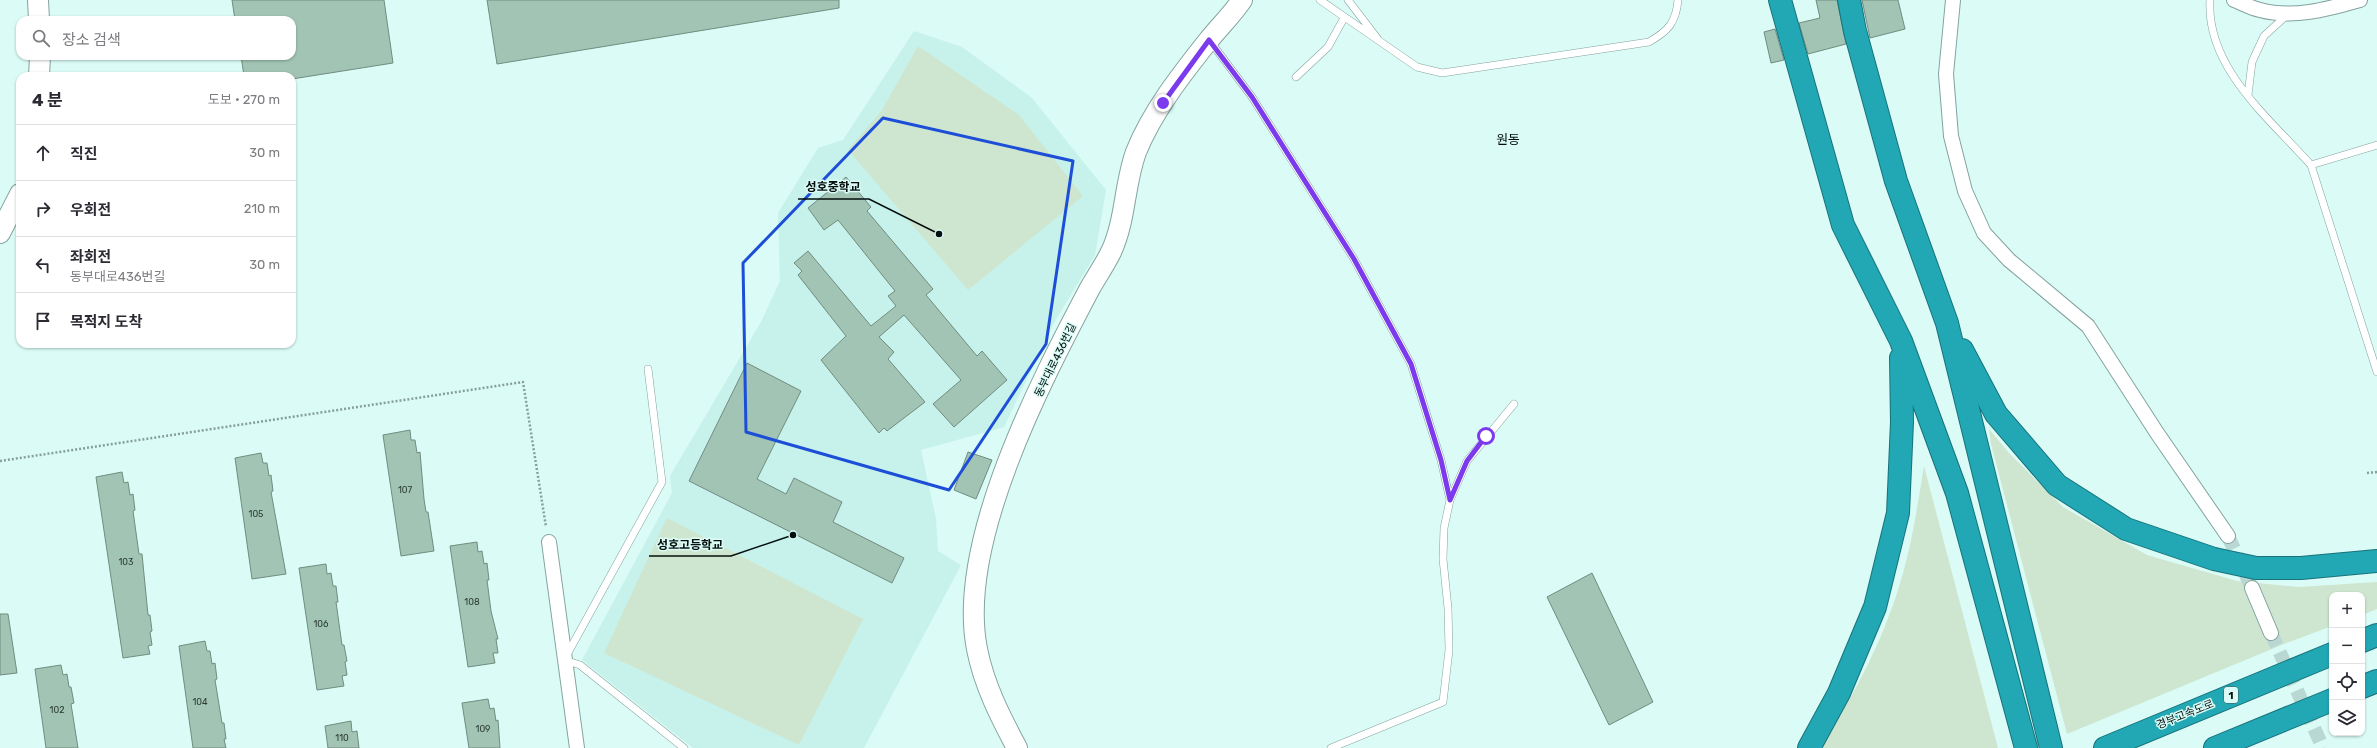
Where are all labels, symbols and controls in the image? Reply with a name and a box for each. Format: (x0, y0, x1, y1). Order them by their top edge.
search box (16, 16, 296, 60)
icon: search (30, 27, 52, 49)
text: 장소 검색 (62, 31, 121, 49)
text: 4 분 (32, 90, 63, 110)
text: 도보 · 270 m (208, 92, 280, 107)
route end (1154, 94, 1172, 112)
district label: 원동 (1496, 132, 1520, 147)
icon: ahead (32, 142, 54, 164)
text: 직진 (70, 145, 98, 163)
text: 30 m (249, 145, 280, 160)
callout: 성호중학교 (798, 175, 869, 199)
text: 성호중학교 (805, 180, 861, 194)
icon: right (32, 198, 54, 220)
text: 우회전 (70, 201, 111, 219)
text: 210 m (244, 201, 280, 216)
text: 좌회전 (70, 248, 111, 266)
icon: left (32, 254, 54, 276)
text: 30 m (249, 257, 280, 272)
text: 동부대로436번길 (70, 269, 166, 284)
icon: arrive (32, 310, 54, 332)
text: 목적지 도착 (70, 313, 142, 331)
street label: 동부대로436번길 (1032, 321, 1079, 399)
route start (1477, 427, 1495, 445)
house number: 107 (398, 485, 412, 495)
house number: 105 (249, 509, 263, 519)
callout: 성호고등학교 (649, 532, 731, 556)
text: 성호고등학교 (657, 538, 723, 552)
house number: 103 (119, 557, 133, 567)
map controls (2329, 592, 2365, 736)
button: + (2329, 592, 2365, 628)
house number: 108 (464, 597, 480, 607)
house number: 106 (314, 619, 329, 629)
button: − (2329, 628, 2365, 664)
button: locate (2329, 664, 2365, 700)
road number: 1 (2224, 687, 2238, 703)
house number: 104 (192, 697, 208, 707)
street label: 경부고속도로 (2155, 697, 2216, 732)
button: layers (2329, 700, 2365, 736)
house number: 102 (50, 705, 64, 715)
house number: 109 (476, 724, 490, 734)
house number: 110 (335, 733, 349, 743)

